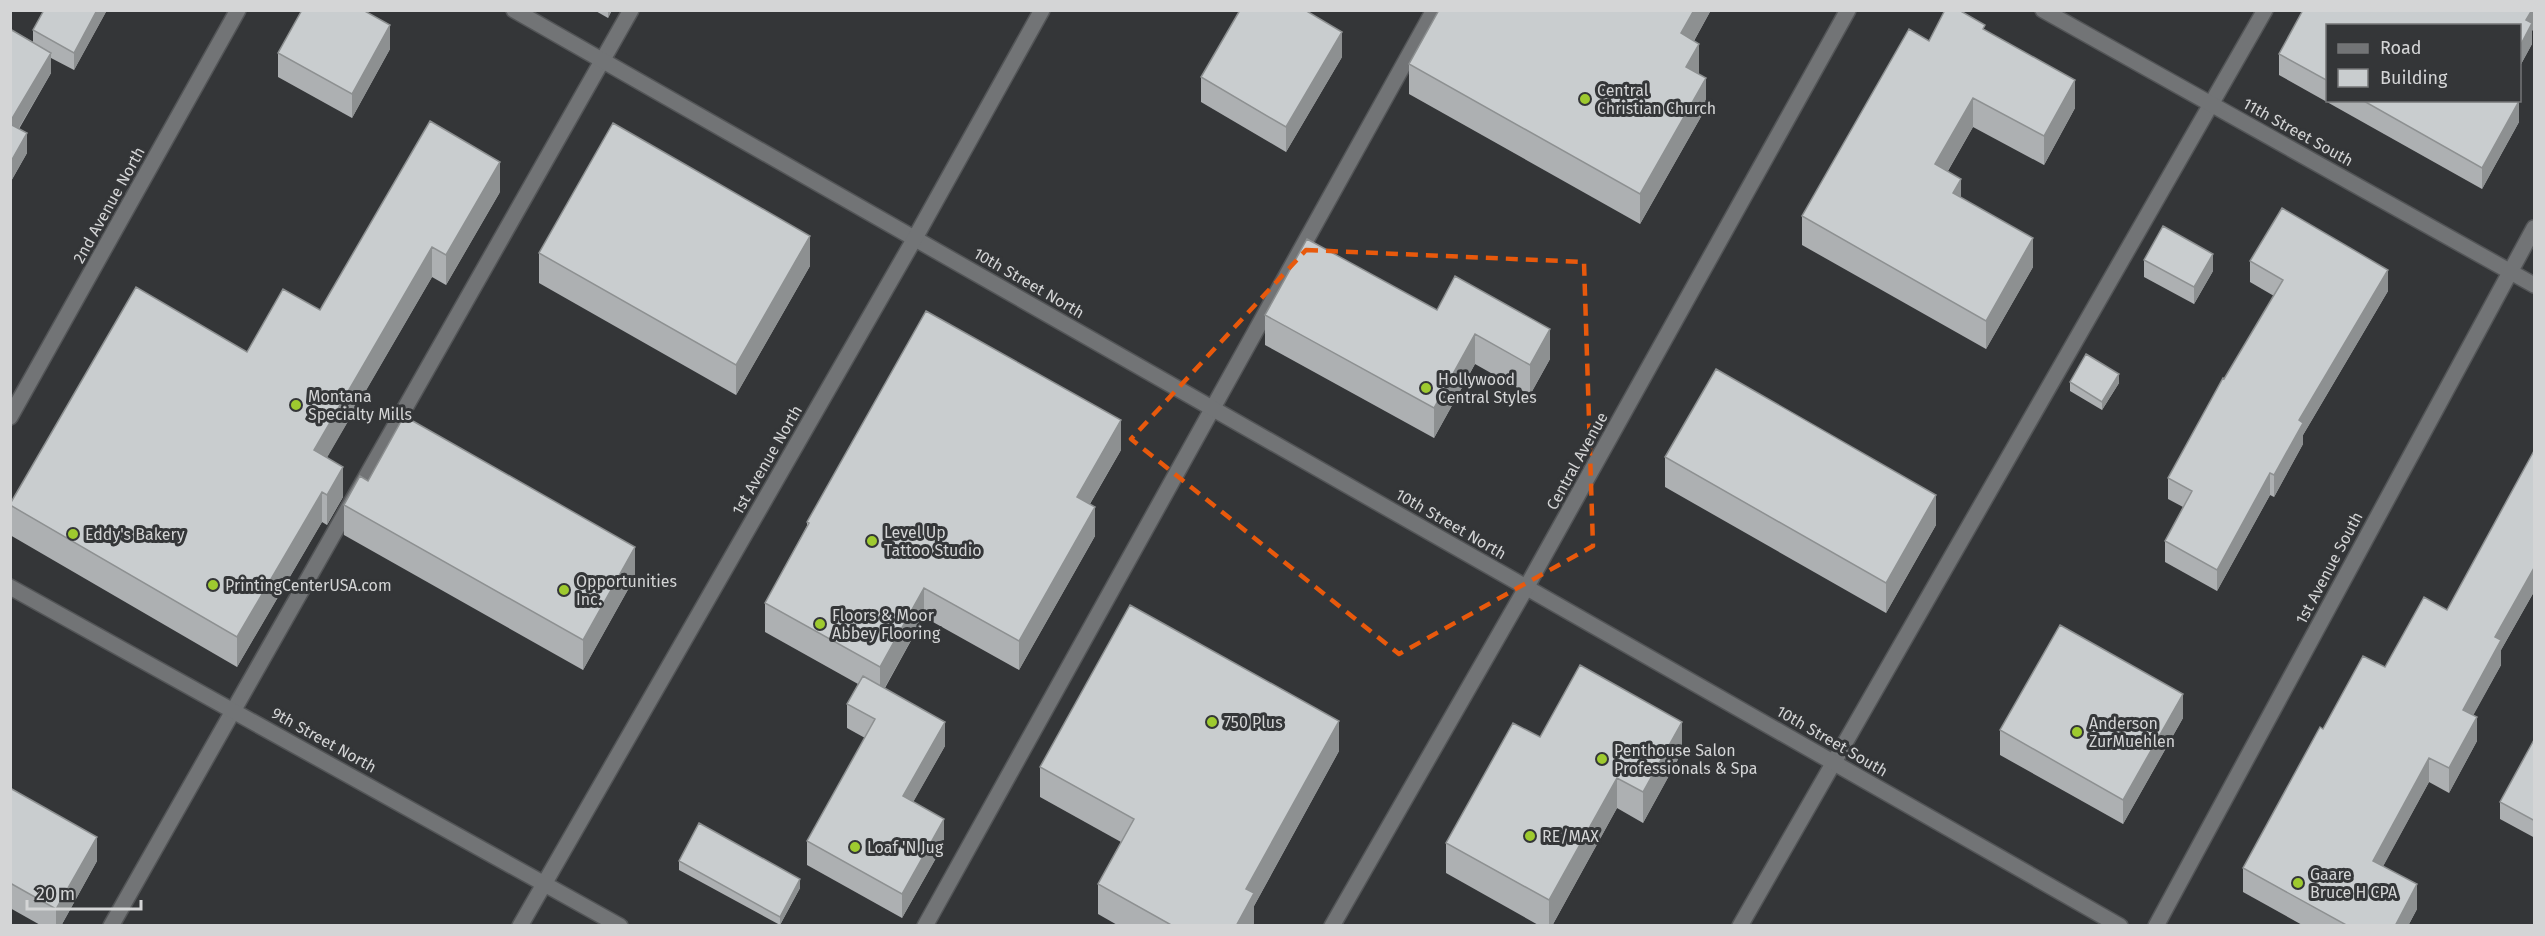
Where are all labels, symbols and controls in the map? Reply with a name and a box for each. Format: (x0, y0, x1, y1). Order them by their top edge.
legend (2326, 24, 2521, 102)
text: Road (2380, 37, 2422, 59)
text: Building (2380, 67, 2448, 89)
place label: Central Christian Church (1597, 81, 1716, 118)
marker: Central Christian Church (1578, 92, 1592, 106)
street label: 11th Street South (2240, 94, 2356, 170)
street label: 2nd Avenue North (69, 144, 149, 266)
street label: 10th Street North (970, 244, 1088, 322)
place label: Hollywood Central Styles (1438, 370, 1537, 407)
marker: Hollywood Central Styles (1419, 381, 1433, 395)
place label: Montana Specialty Mills (308, 387, 412, 424)
marker: Montana Specialty Mills (289, 398, 303, 412)
street label: 1st Avenue North (728, 402, 806, 518)
street label: Central Avenue (1542, 409, 1612, 513)
street label: 10th Street North (1392, 485, 1510, 563)
street label: 1st Avenue South (2291, 509, 2367, 627)
place label: Level Up Tattoo Studio (884, 523, 982, 560)
place label: Eddy's Bakery (85, 525, 185, 544)
marker: Eddy's Bakery (66, 527, 80, 541)
marker: Level Up Tattoo Studio (865, 534, 879, 548)
place label: Opportunities Inc. (576, 572, 677, 609)
place label: PrintingCenterUSA.com (225, 576, 392, 595)
marker: PrintingCenterUSA.com (206, 578, 220, 592)
marker: Opportunities Inc. (557, 583, 571, 597)
place label: Floors & Moor Abbey Flooring (832, 606, 941, 643)
marker: Floors & Moor Abbey Flooring (813, 617, 827, 631)
street label: 10th Street South (1773, 701, 1891, 781)
street label: 9th Street North (268, 703, 380, 777)
place label: 750 Plus (1224, 713, 1283, 732)
place label: Anderson ZurMuehlen (2089, 714, 2175, 751)
marker: 750 Plus (1205, 715, 1219, 729)
marker: Anderson ZurMuehlen (2070, 725, 2084, 739)
place label: Penthouse Salon Professionals & Spa (1614, 741, 1758, 778)
marker: Penthouse Salon Professionals & Spa (1595, 752, 1609, 766)
place label: RE/MAX (1542, 827, 1599, 846)
marker: RE/MAX (1523, 829, 1537, 843)
place label: Loaf 'N Jug (867, 838, 944, 857)
marker: Loaf 'N Jug (848, 840, 862, 854)
place label: Gaare Bruce H CPA (2310, 865, 2398, 902)
scale bar (27, 873, 141, 911)
marker: Gaare Bruce H CPA (2291, 876, 2305, 890)
text: 20 m (36, 883, 75, 905)

